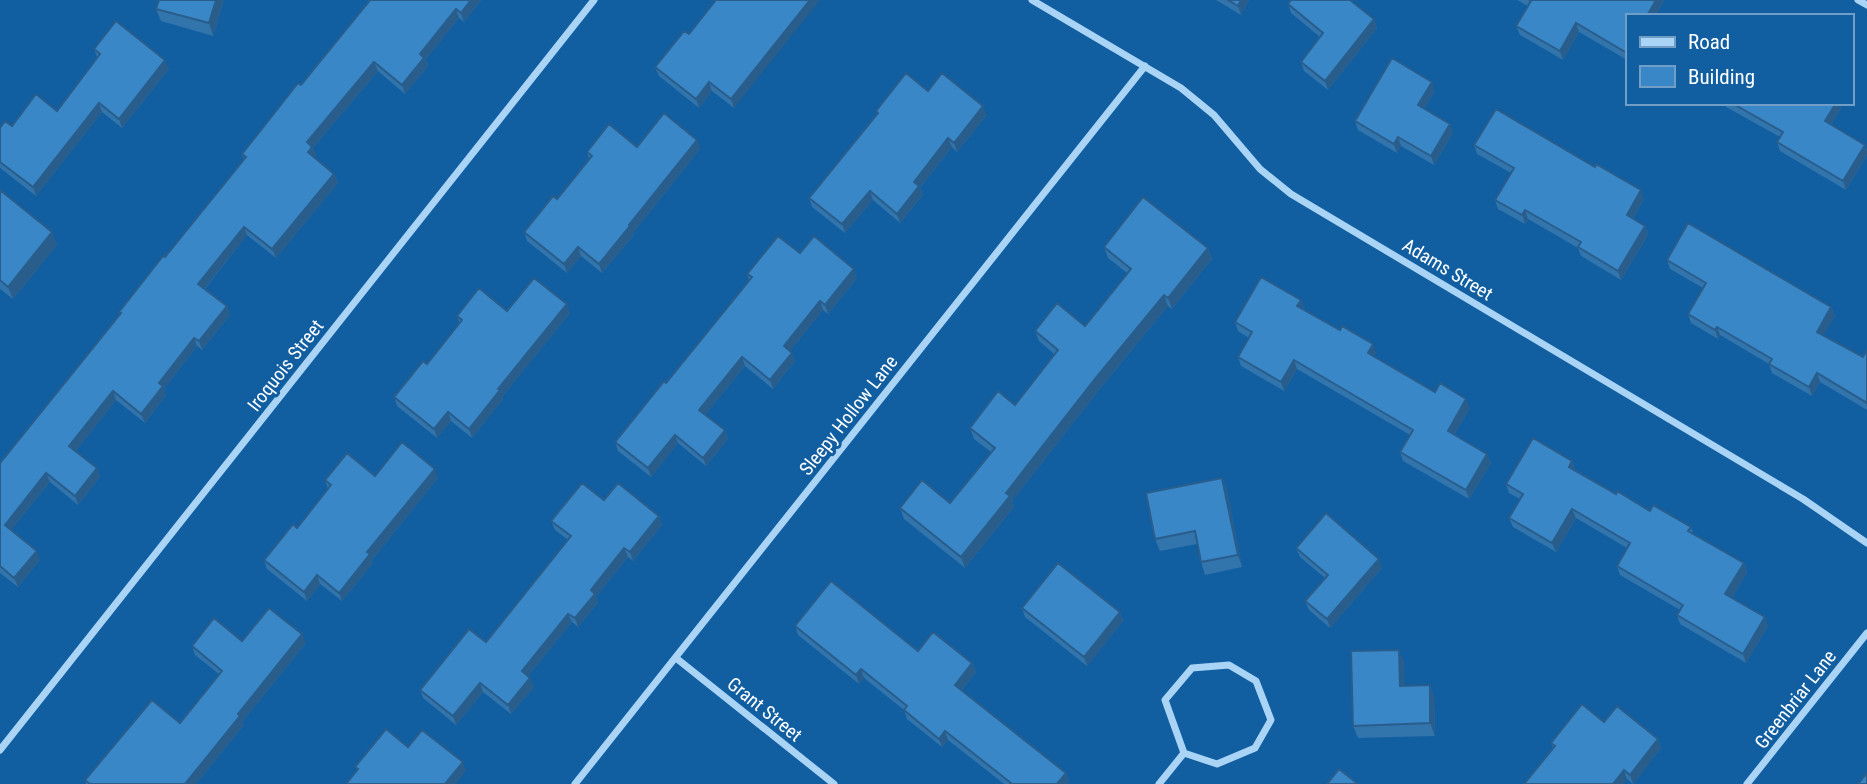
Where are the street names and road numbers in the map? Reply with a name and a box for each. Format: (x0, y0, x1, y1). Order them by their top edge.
street label: Adams Street (1398, 233, 1497, 305)
street label: Iroquois Street (242, 315, 328, 416)
street label: Sleepy Hollow Lane (794, 351, 902, 480)
street label: Greenbriar Lane (1750, 645, 1841, 753)
street label: Grant Street (723, 672, 807, 746)

